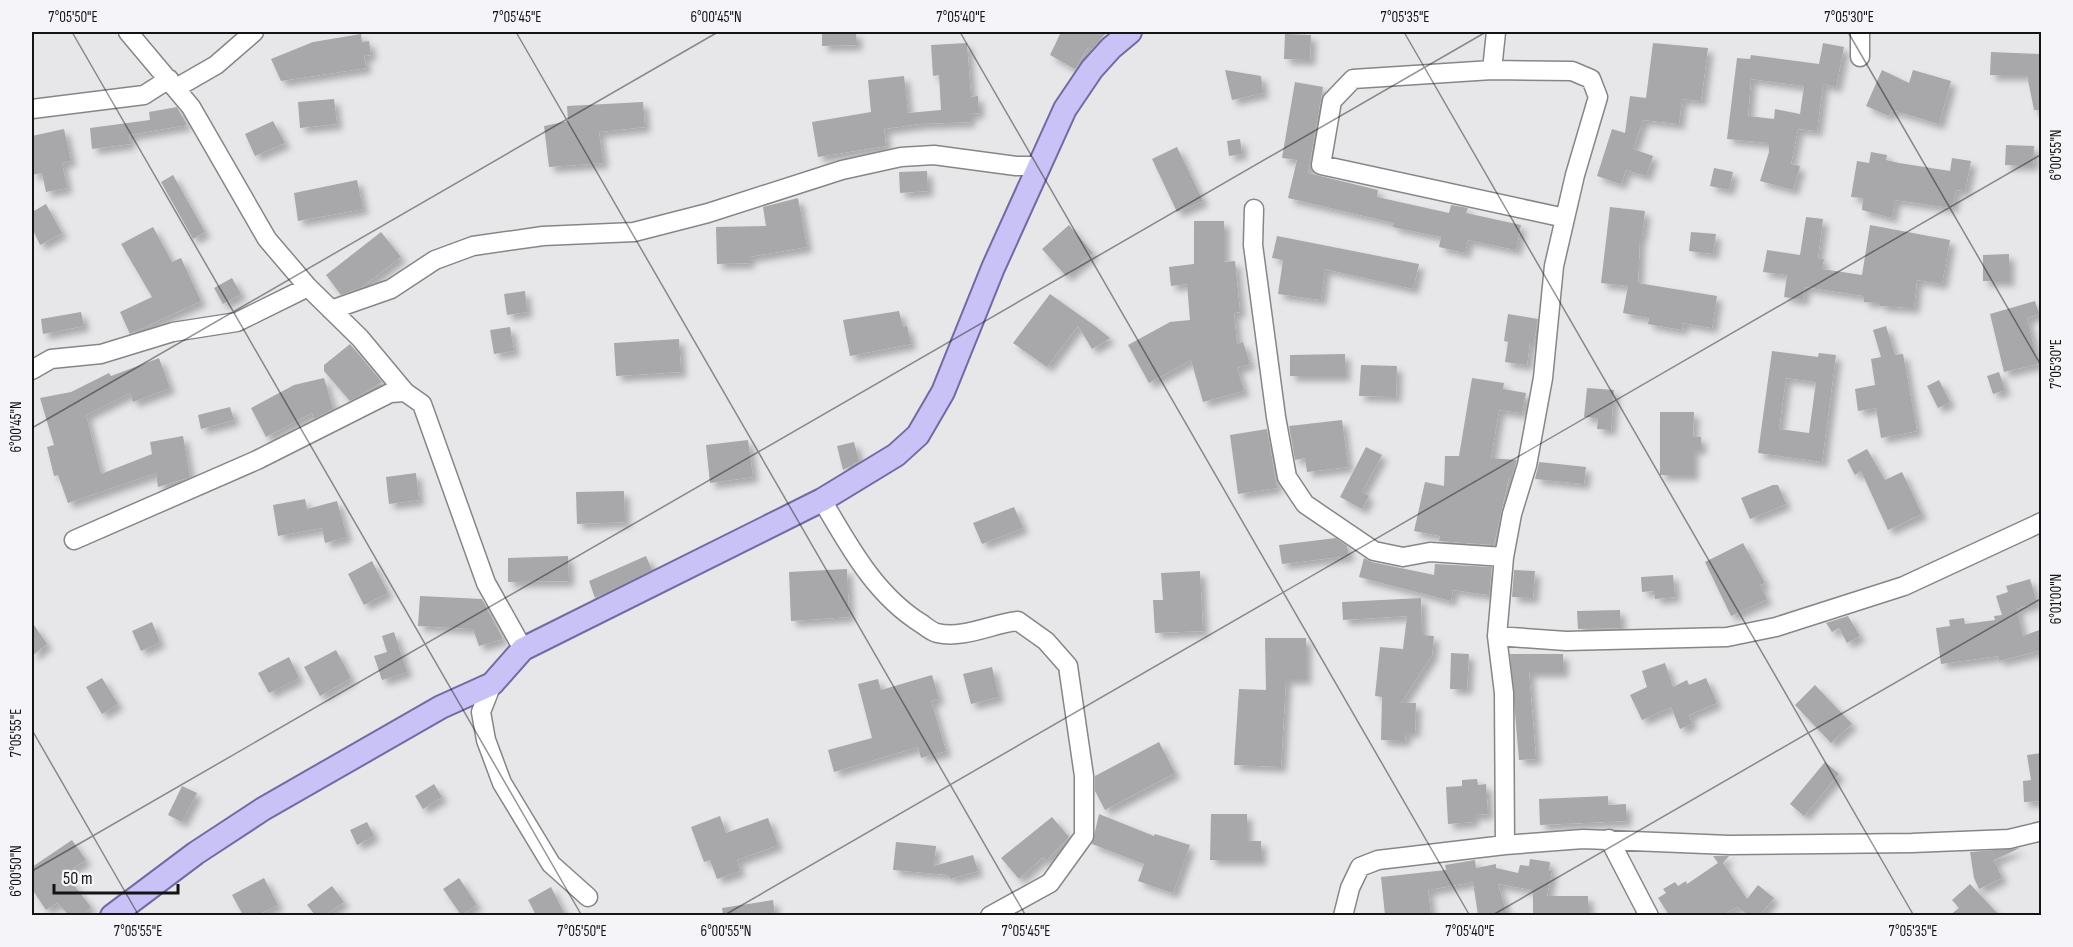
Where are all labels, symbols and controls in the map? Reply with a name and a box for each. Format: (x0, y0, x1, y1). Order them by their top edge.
text: 7°05'50"E (48, 8, 98, 27)
text: 7°05'45"E (493, 8, 541, 27)
text: 6°00'45"N (690, 8, 742, 27)
text: 7°05'40"E (936, 8, 986, 27)
text: 7°05'35"E (1381, 8, 1429, 27)
text: 7°05'30"E (1824, 8, 1874, 27)
text: 6°00'55"N (2047, 130, 2066, 180)
text: 7°05'30"E (2047, 339, 2066, 389)
text: 6°00'45"N (7, 401, 26, 453)
text: 6°01'00"N (2047, 574, 2066, 624)
text: 7°05'55"E (7, 709, 26, 757)
text: 6°00'50"N (7, 845, 26, 897)
scale bar (54, 857, 178, 895)
text: 50 m (63, 868, 93, 889)
text: 7°05'55"E (114, 922, 162, 941)
text: 7°05'50"E (557, 922, 607, 941)
text: 6°00'55"N (701, 922, 751, 941)
text: 7°05'45"E (1002, 922, 1050, 941)
text: 7°05'40"E (1445, 922, 1495, 941)
text: 7°05'35"E (1889, 922, 1937, 941)

